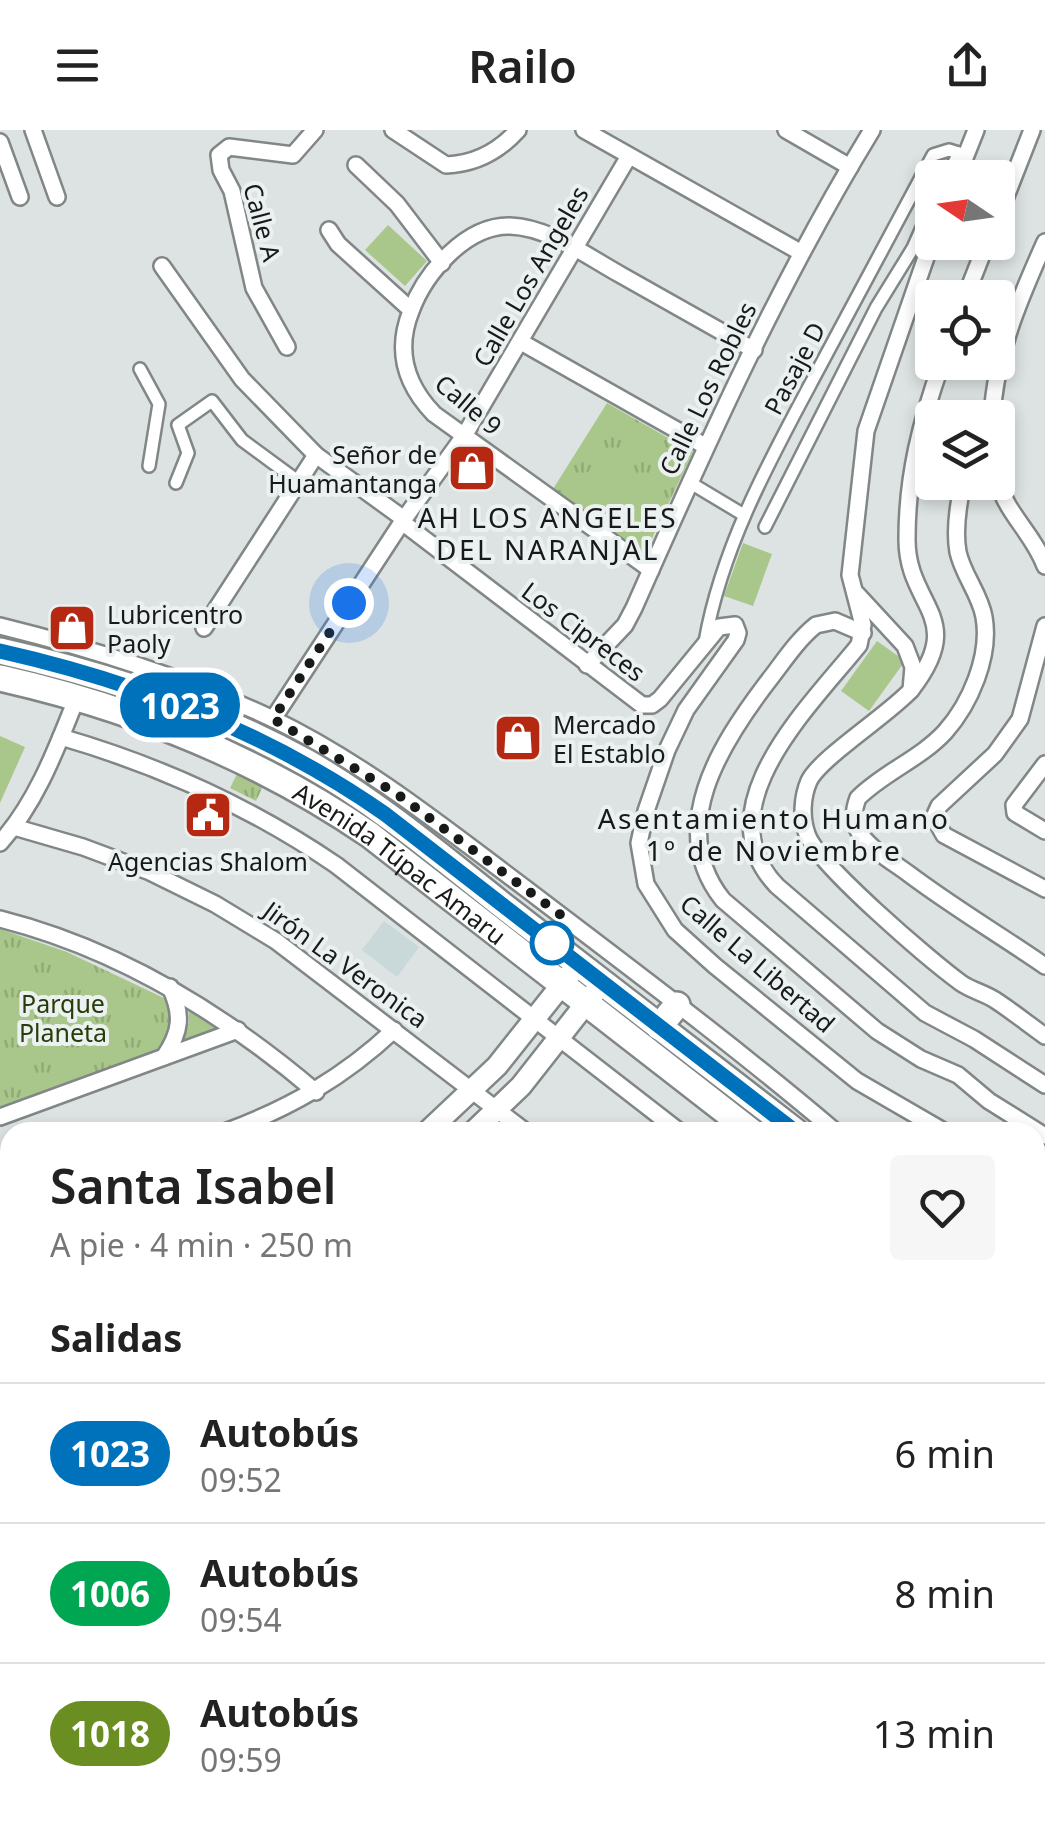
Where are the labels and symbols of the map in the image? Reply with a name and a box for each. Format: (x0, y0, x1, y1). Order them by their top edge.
north arrow (915, 160, 1015, 260)
street label: Calle A (236, 179, 290, 265)
street label: Calle Los Angeles (464, 179, 596, 373)
street label: Calle Los Robles (650, 296, 764, 480)
street label: Pasaje D (755, 316, 833, 420)
street label: Calle 9 (428, 366, 510, 442)
place label: Señor de Huamantanga (268, 437, 437, 500)
shop icon: Señor de Huamantanga (446, 442, 498, 494)
district label: AH LOS ANGELES DEL NARANJAL (418, 498, 678, 568)
street label: Los Cipreces (515, 573, 653, 689)
your location (324, 578, 374, 628)
place label: Lubricentro Paoly (107, 597, 243, 660)
shop icon: Lubricentro Paoly (46, 602, 98, 654)
line badge: 1023 (110, 672, 250, 738)
place label: Mercado El Establo (553, 707, 666, 770)
shop icon: Mercado El Establo (492, 712, 544, 764)
street label: Avenida Túpac Amaru (287, 774, 514, 952)
public building icon: Agencias Shalom (182, 789, 234, 841)
district label: Asentamiento Humano 1º de Noviembre (598, 799, 950, 869)
place label: Agencias Shalom (108, 844, 308, 878)
street label: Calle La Libertad (673, 886, 843, 1040)
street label: Jirón La Veronica (255, 892, 435, 1035)
unlabelled marker (531, 922, 573, 964)
park label: Parque Planeta (19, 986, 107, 1049)

